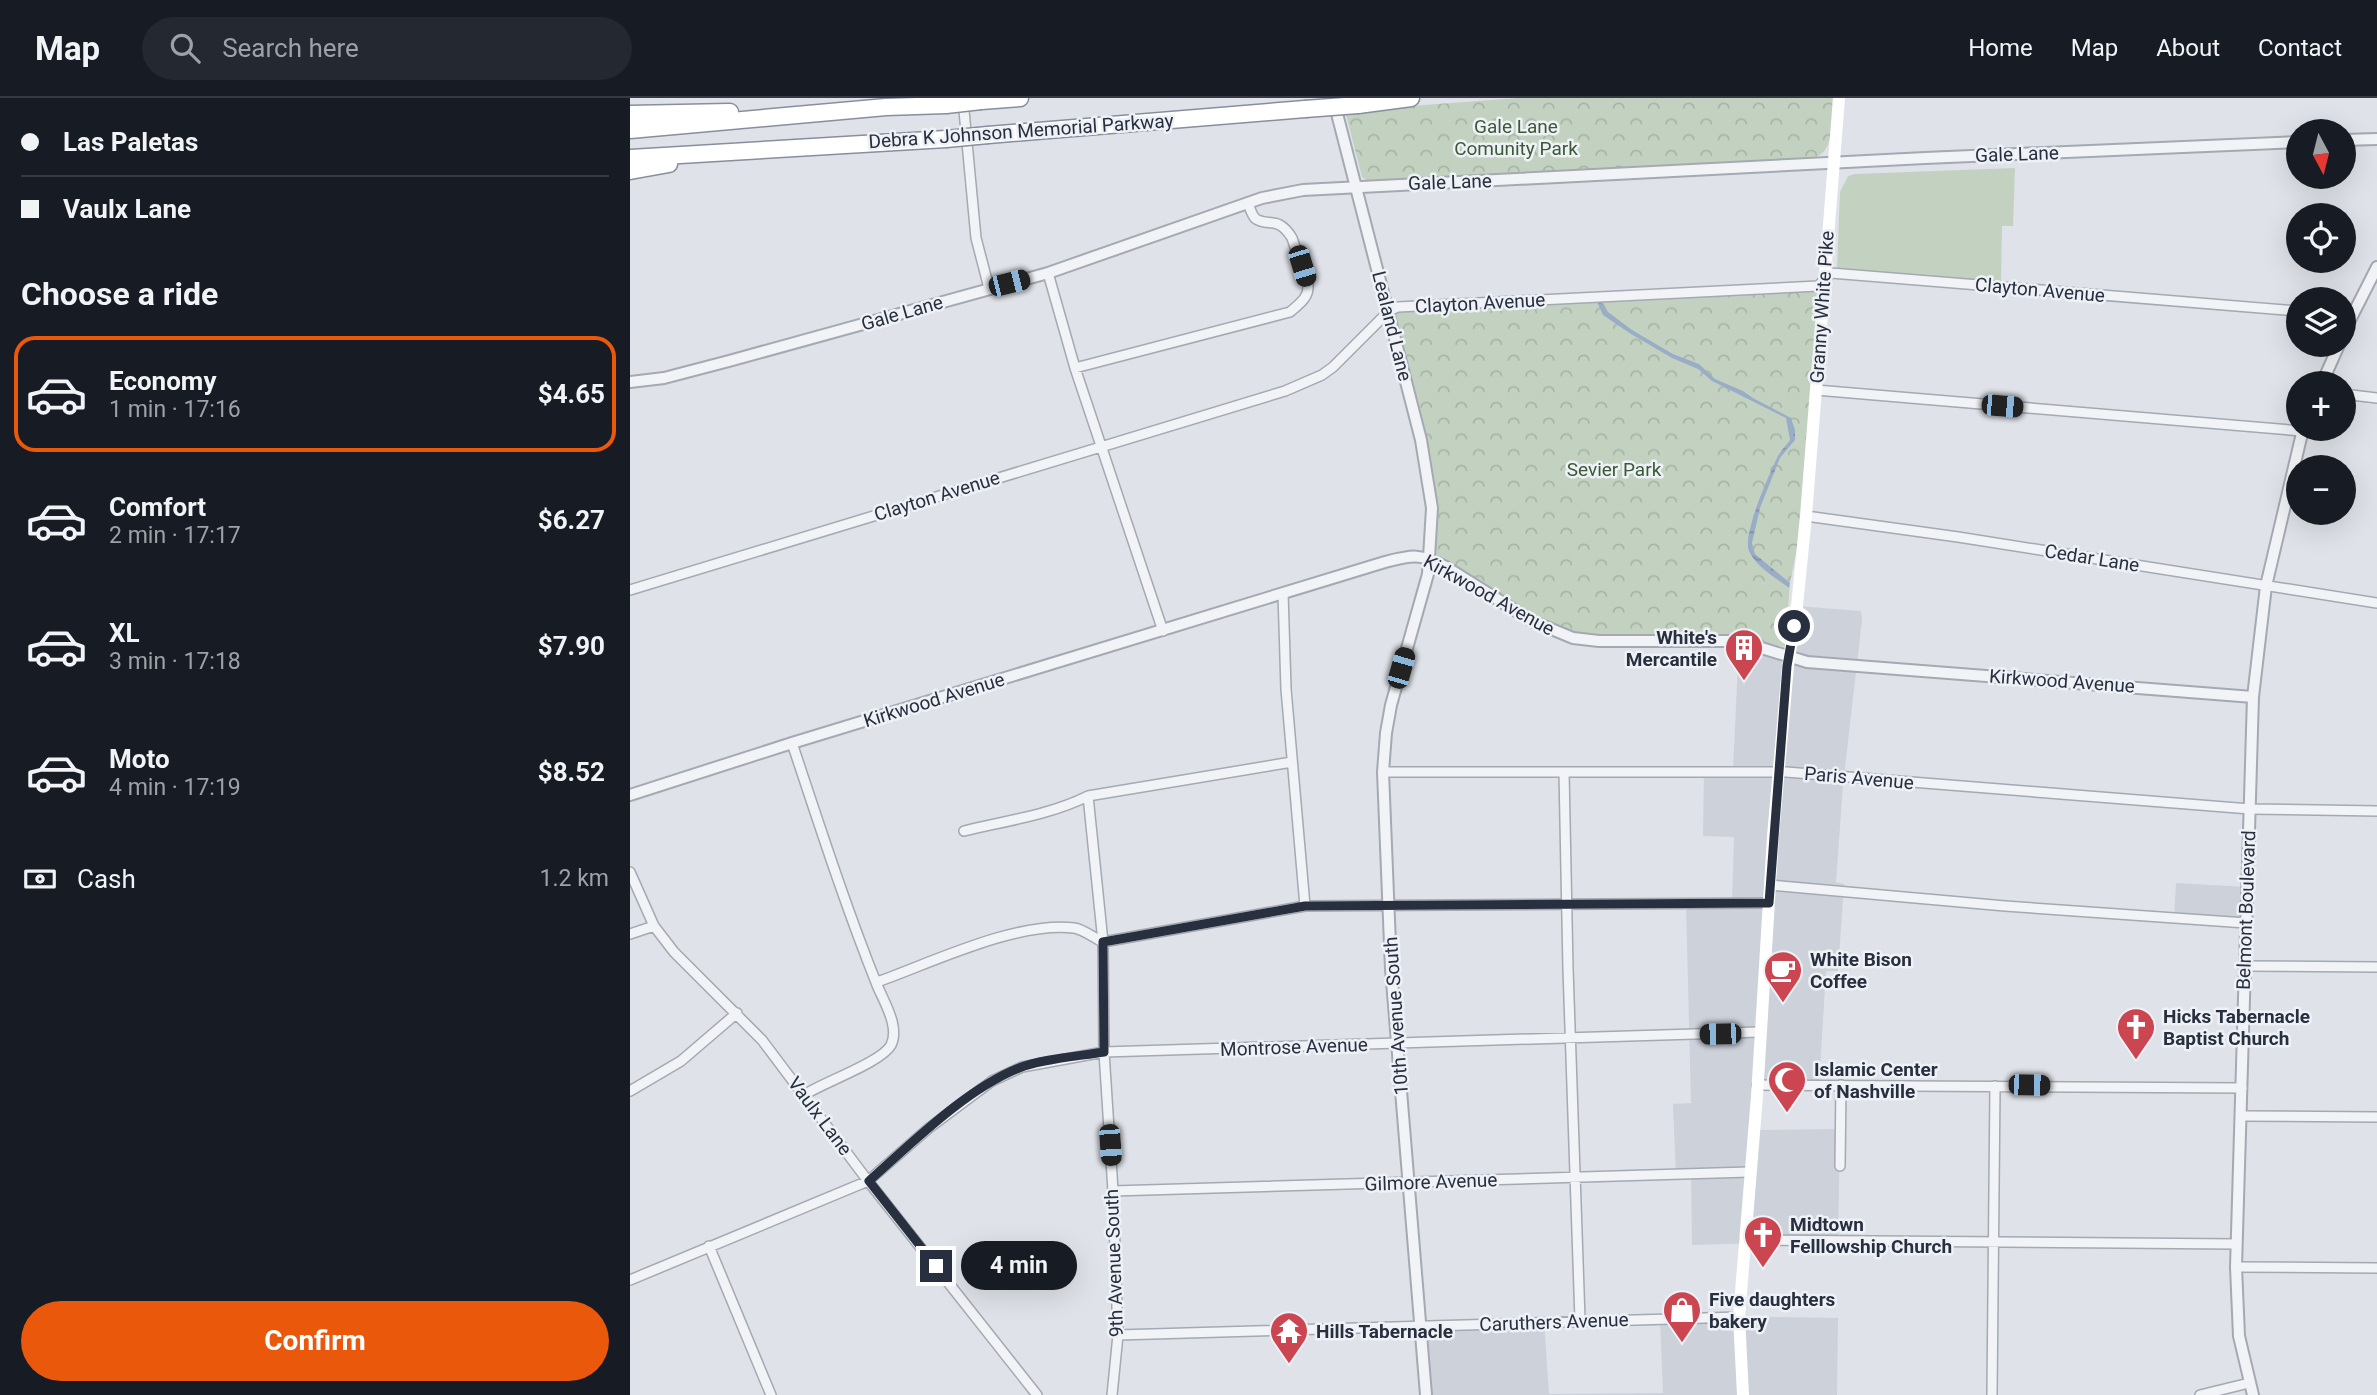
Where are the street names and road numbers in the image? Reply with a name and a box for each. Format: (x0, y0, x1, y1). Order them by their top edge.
street label: Debra K Johnson Memorial Parkway (868, 109, 1174, 153)
street label: Gale Lane (1975, 141, 2059, 167)
street label: Gale Lane (1408, 169, 1492, 195)
street label: Granny White Pike (1805, 230, 1839, 384)
street label: Lealand Lane (1367, 269, 1417, 383)
street label: Clayton Avenue (1974, 273, 2106, 307)
street label: Clayton Avenue (1414, 288, 1546, 318)
street label: Gale Lane (859, 290, 945, 336)
street label: Clayton Avenue (871, 466, 1003, 526)
street label: Cedar Lane (2043, 539, 2141, 577)
street label: Kirkwood Avenue (1420, 550, 1558, 640)
street label: Kirkwood Avenue (1988, 664, 2136, 698)
street label: Kirkwood Avenue (861, 668, 1007, 732)
street label: Paris Avenue (1803, 762, 1915, 794)
street label: Belmont Boulevard (2232, 830, 2260, 990)
street label: 10th Avenue South (1379, 936, 1413, 1096)
street label: Montrose Avenue (1220, 1033, 1368, 1061)
street label: Vaulx Lane (783, 1072, 857, 1160)
street label: Gilmore Avenue (1364, 1168, 1498, 1196)
street label: 9th Avenue South (1100, 1189, 1128, 1337)
street label: Caruthers Avenue (1479, 1308, 1629, 1336)

